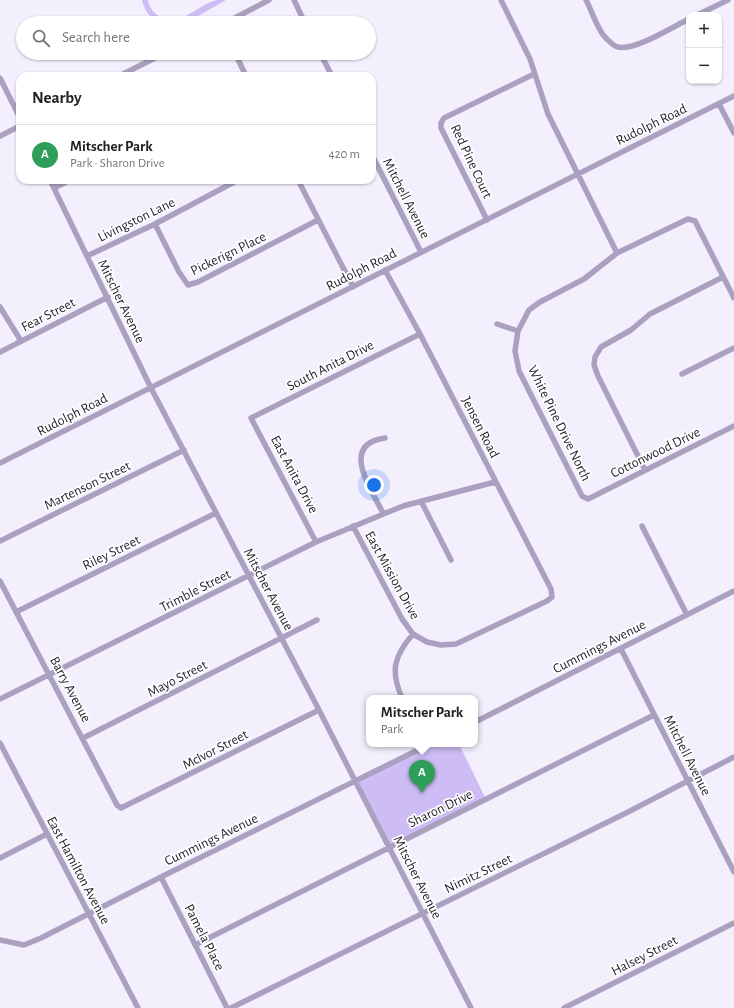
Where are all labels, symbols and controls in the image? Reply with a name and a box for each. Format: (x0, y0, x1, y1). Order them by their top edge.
map controls (686, 12, 722, 84)
button: + (686, 12, 722, 48)
search box (16, 16, 376, 60)
icon: search (30, 27, 52, 49)
text: Search here (62, 30, 130, 45)
button: − (686, 48, 722, 84)
text: Nearby (32, 89, 82, 106)
street label: Rudolph Road (614, 102, 689, 148)
street label: Red Pine Court (448, 122, 495, 201)
text: Mitscher Park (70, 139, 153, 154)
text: A (41, 148, 49, 161)
text: 420 m (328, 148, 360, 161)
street label: Mitchell Avenue (380, 156, 432, 241)
text: Park · Sharon Drive (70, 157, 165, 170)
street label: Livingston Lane (96, 195, 177, 245)
street label: Pickerign Place (189, 230, 268, 278)
street label: Rudolph Road (324, 246, 399, 294)
street label: Mitscher Avenue (95, 258, 147, 345)
street label: Fear Street (19, 295, 78, 334)
street label: South Anita Drive (285, 338, 376, 394)
street label: White Pine Drive North (525, 364, 593, 483)
street label: Rudolph Road (35, 391, 110, 439)
street label: Jensen Road (459, 395, 502, 460)
street label: Cottonwood Drive (608, 425, 703, 481)
street label: East Anita Drive (268, 433, 320, 516)
street label: Martenson Street (42, 459, 133, 513)
your location (364, 475, 384, 495)
street label: East Mission Drive (362, 529, 422, 622)
street label: Riley Street (80, 533, 143, 573)
street label: Mitscher Avenue (241, 546, 296, 633)
street label: Trimble Street (158, 567, 234, 615)
street label: Cummings Avenue (551, 617, 648, 676)
street label: Barry Avenue (47, 654, 93, 725)
street label: Mayo Street (145, 658, 210, 700)
popup (366, 695, 478, 747)
text: Mitscher Park (381, 705, 463, 720)
street label: Mitchell Avenue (661, 713, 713, 798)
text: Park (381, 723, 403, 736)
street label: McIvor Street (181, 727, 251, 772)
pin: A (409, 760, 435, 793)
street label: Sharon Drive (406, 787, 475, 831)
street label: Cummings Avenue (162, 811, 260, 869)
street label: East Hamilton Avenue (44, 814, 112, 927)
street label: Mitscher Avenue (390, 834, 444, 921)
street label: Nimitz Street (443, 851, 515, 896)
street label: Pamela Place (181, 902, 227, 973)
street label: Halsey Street (609, 933, 680, 978)

